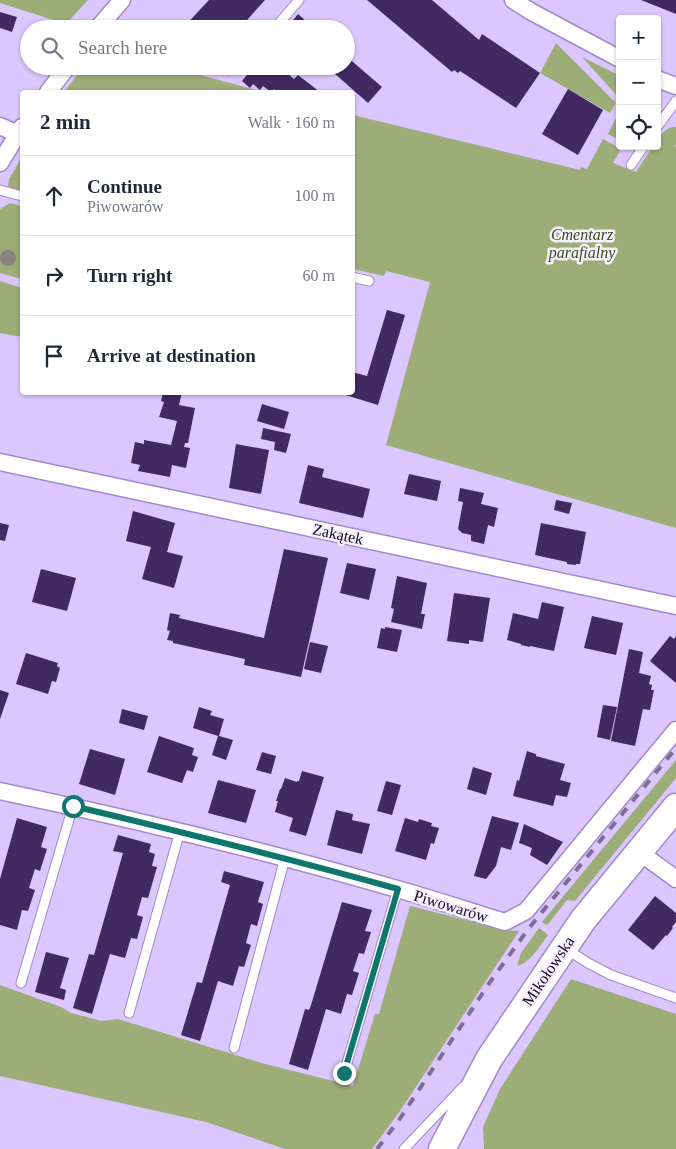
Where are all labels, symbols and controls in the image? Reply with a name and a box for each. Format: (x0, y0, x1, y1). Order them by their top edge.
map controls (616, 15, 661, 150)
button: + (616, 15, 661, 60)
search box (20, 20, 355, 75)
icon: search (38, 34, 66, 62)
text: Search here (78, 37, 167, 58)
button: − (616, 60, 661, 105)
button: locate (616, 105, 661, 150)
text: 2 min (40, 110, 91, 134)
text: Walk · 160 m (248, 114, 335, 131)
text: Continue (87, 176, 162, 197)
icon: ahead (40, 182, 68, 210)
text: 100 m (295, 187, 335, 204)
text: Piwowarów (87, 198, 163, 215)
park label: Cmentarz parafialny (548, 226, 616, 262)
icon: right (40, 262, 68, 290)
text: Turn right (87, 265, 172, 286)
text: 60 m (303, 267, 335, 284)
icon: arrive (40, 342, 68, 370)
text: Arrive at destination (87, 345, 256, 366)
street label: Zakątek (311, 520, 365, 549)
route start (62, 795, 85, 818)
street label: Piwowarów (412, 887, 490, 925)
street label: Mikołowska (519, 933, 577, 1009)
route end (333, 1062, 356, 1085)

